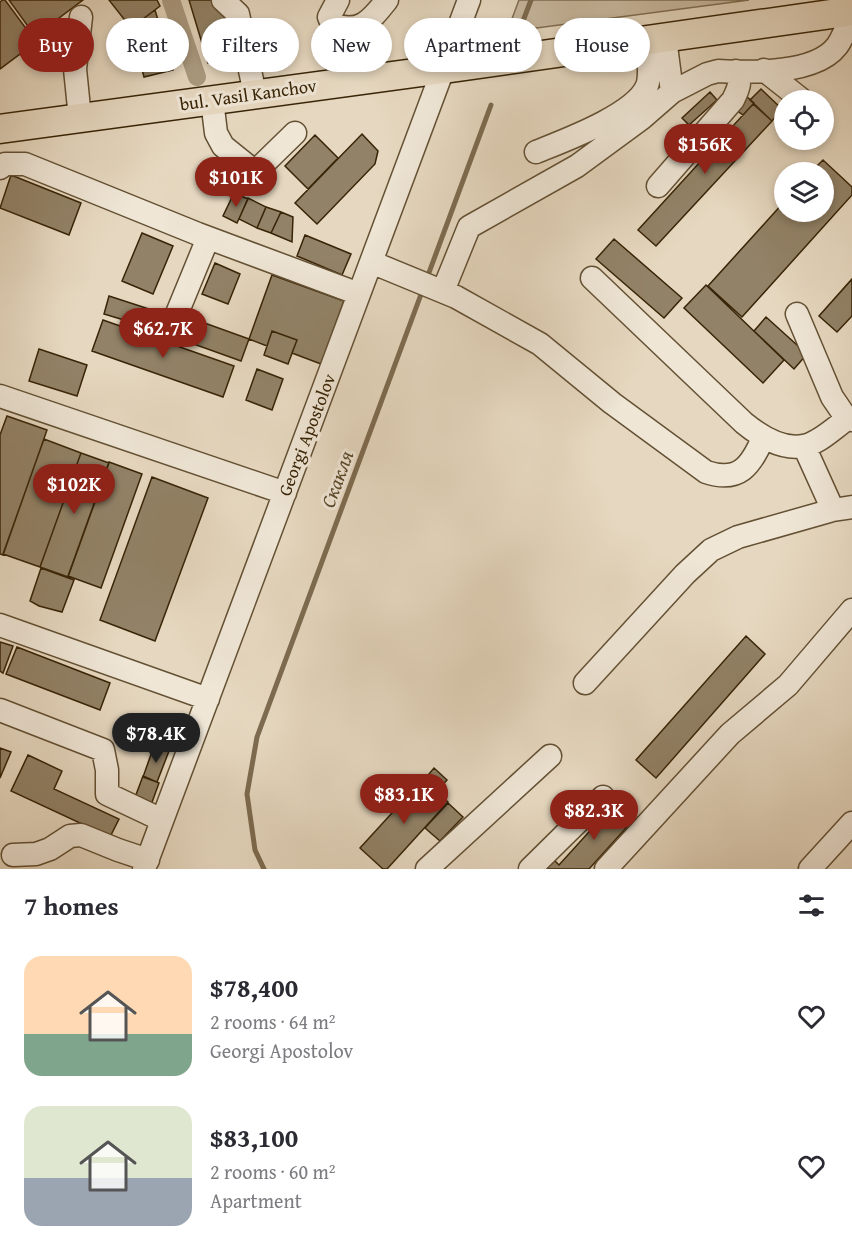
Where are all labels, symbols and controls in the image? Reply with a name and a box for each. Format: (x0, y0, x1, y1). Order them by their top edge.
chip: Buy (18, 18, 94, 72)
chip: Rent (106, 18, 189, 72)
chip: Filters (201, 18, 299, 72)
chip: New (311, 18, 392, 72)
chip: Apartment (404, 18, 542, 72)
chip: House (554, 18, 650, 72)
street label: bul. Vasil Kanchov (178, 72, 318, 117)
map controls (774, 90, 834, 222)
button: locate (774, 90, 834, 150)
pin: $156K (663, 124, 747, 175)
text: $156K (678, 129, 732, 158)
pin: $101K (194, 157, 278, 208)
text: $101K (209, 162, 263, 191)
button: layers (774, 162, 834, 222)
pin: $62.7K (114, 308, 212, 359)
text: $62.7K (133, 313, 193, 342)
street label: Georgi Apostolov (271, 370, 342, 500)
water label: Скакля (313, 446, 360, 511)
pin: $102K (32, 464, 116, 515)
text: $102K (47, 469, 101, 498)
pin: $78.4K (107, 713, 205, 764)
text: $78.4K (126, 718, 186, 747)
pin: $83.1K (355, 774, 453, 825)
text: $83.1K (374, 779, 434, 808)
pin: $82.3K (545, 790, 643, 841)
text: $82.3K (564, 795, 624, 824)
text: 7 homes (24, 886, 119, 925)
icon: filters (795, 889, 828, 922)
text: $78,400 (210, 968, 298, 1007)
icon: home (72, 980, 144, 1052)
icon: heart (795, 1000, 828, 1033)
text: 2 rooms · 64 m² (210, 1007, 336, 1036)
text: Georgi Apostolov (210, 1036, 353, 1065)
text: $83,100 (210, 1118, 298, 1157)
icon: home (72, 1130, 144, 1202)
icon: heart (795, 1150, 828, 1183)
text: 2 rooms · 60 m² (210, 1157, 336, 1186)
text: Apartment (210, 1186, 302, 1215)

